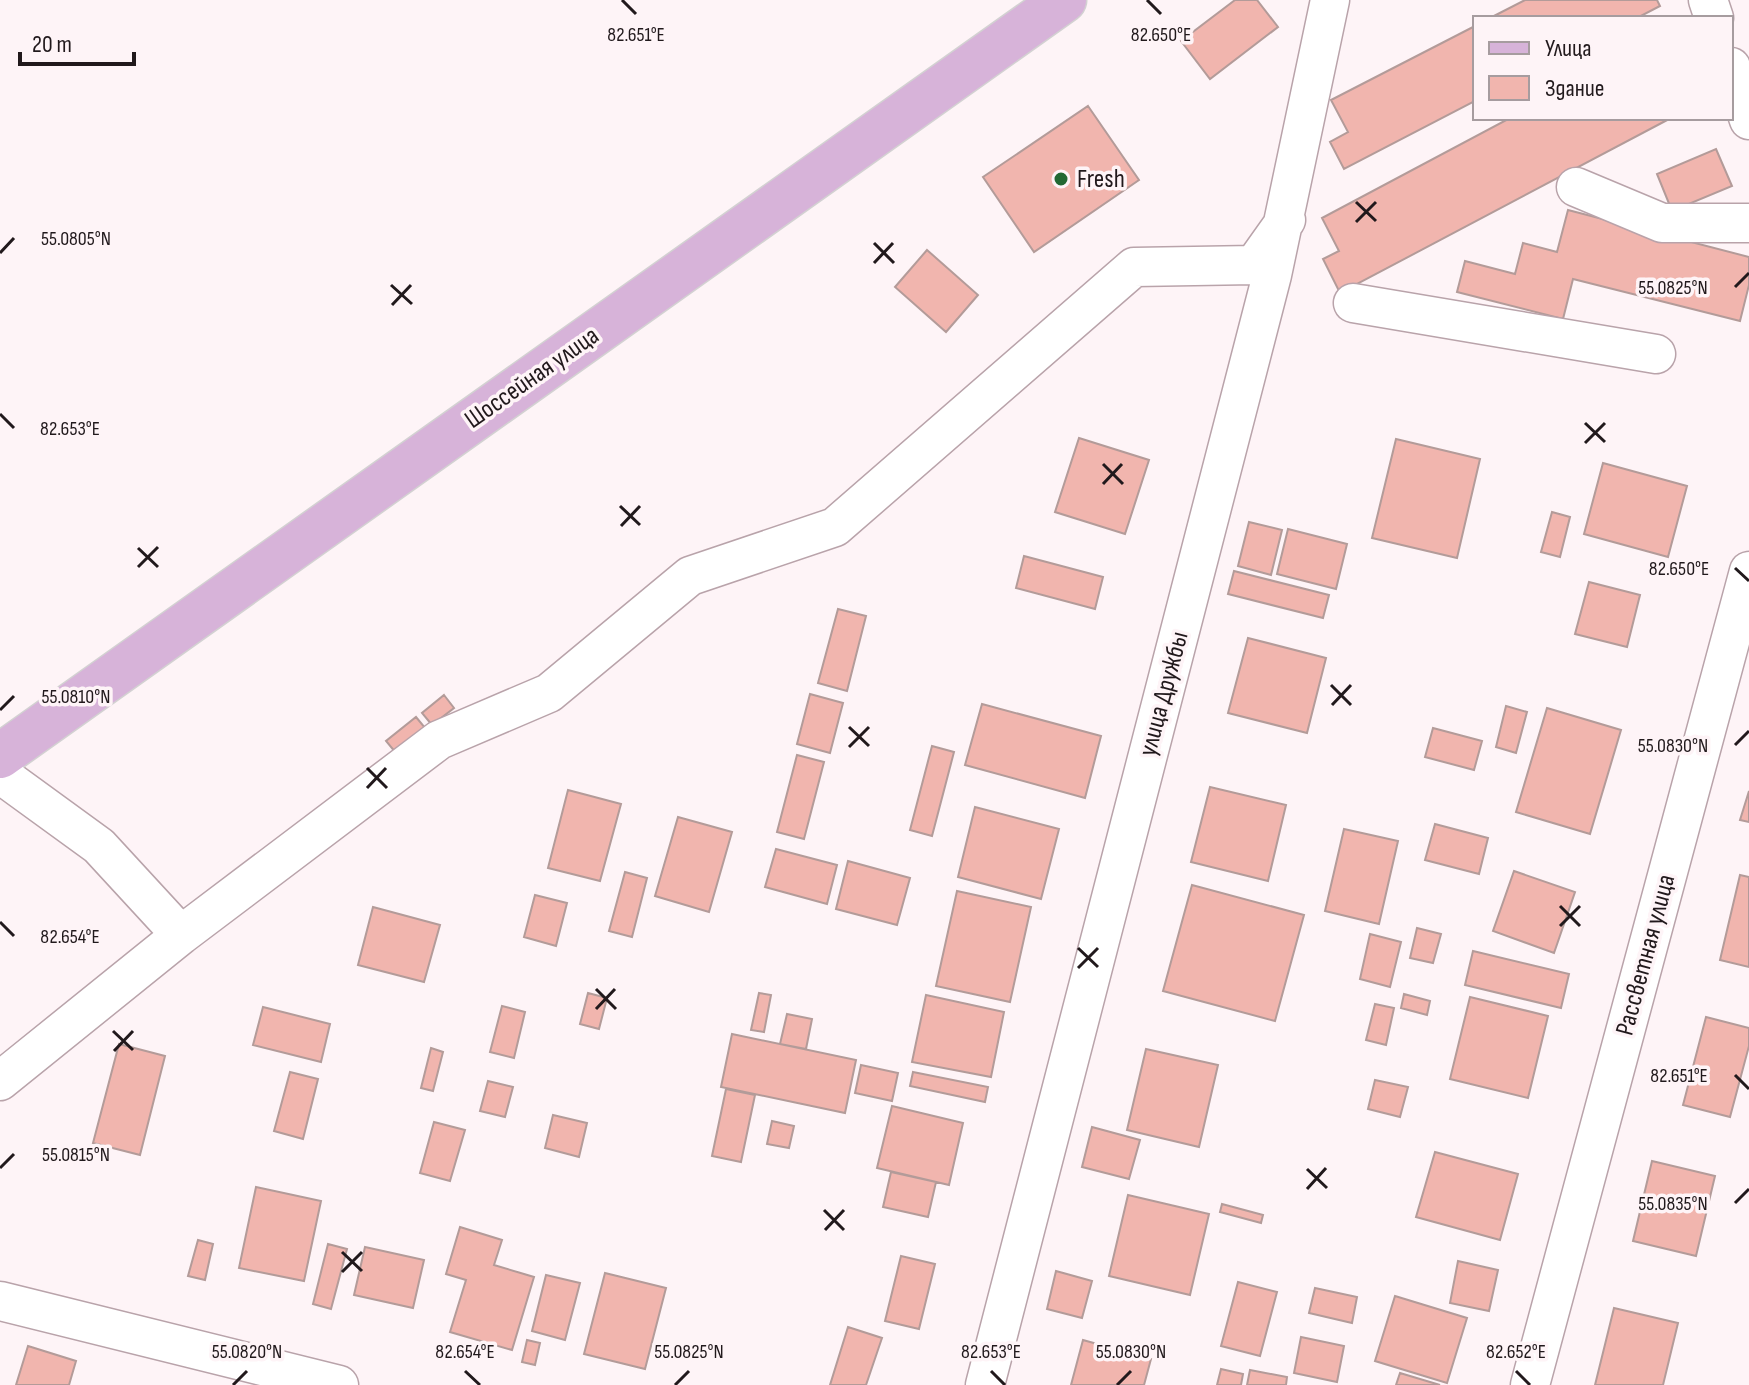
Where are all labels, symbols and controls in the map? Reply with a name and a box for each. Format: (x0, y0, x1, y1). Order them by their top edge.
scale bar (20, 16, 134, 66)
legend (1473, 16, 1733, 120)
text: 82.651°E (607, 23, 665, 47)
text: 82.650°E (1131, 23, 1191, 47)
text: 20 m (32, 30, 72, 59)
text: Улица (1545, 34, 1591, 63)
text: Здание (1545, 74, 1604, 103)
place label: Fresh (1077, 164, 1125, 195)
marker: Fresh (1052, 170, 1070, 188)
text: 55.0805°N (41, 227, 111, 251)
text: 55.0825°N (1638, 276, 1708, 300)
street label: Шоссейная улица (459, 320, 605, 436)
text: 82.653°E (40, 417, 100, 441)
text: 82.650°E (1649, 557, 1709, 581)
street label: улица Дружбы (1133, 628, 1195, 760)
text: 55.0810°N (42, 685, 110, 709)
text: 55.0830°N (1638, 734, 1708, 758)
street label: Рассветная улица (1610, 871, 1682, 1039)
text: 82.654°E (40, 925, 100, 949)
text: 82.651°E (1650, 1064, 1708, 1088)
text: 55.0815°N (42, 1143, 110, 1167)
text: 55.0835°N (1638, 1192, 1708, 1216)
text: 55.0820°N (212, 1340, 282, 1364)
text: 82.654°E (435, 1340, 495, 1364)
text: 55.0825°N (654, 1340, 724, 1364)
text: 82.653°E (961, 1340, 1021, 1364)
text: 55.0830°N (1096, 1340, 1166, 1364)
text: 82.652°E (1486, 1340, 1546, 1364)

